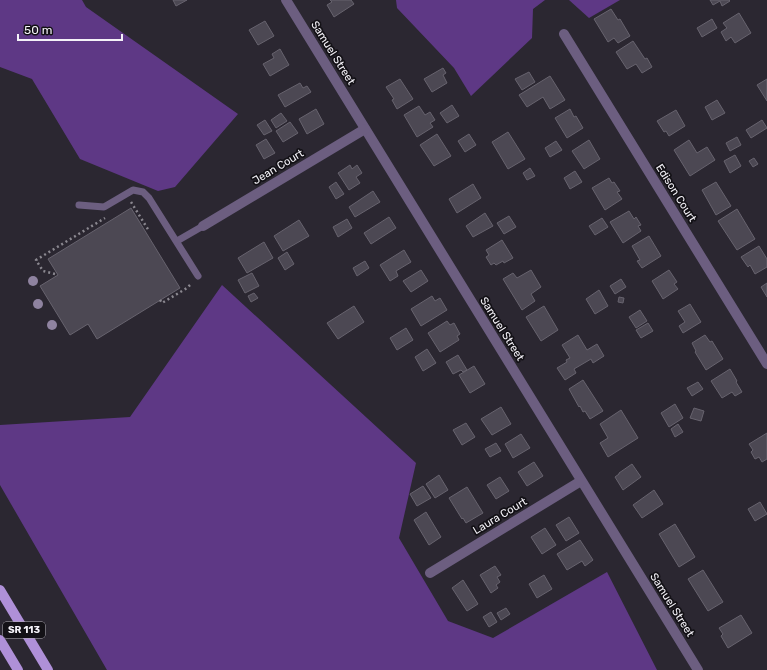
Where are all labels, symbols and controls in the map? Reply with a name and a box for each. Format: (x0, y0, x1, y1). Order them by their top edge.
scale bar (18, 16, 122, 42)
street label: Samuel Street (308, 19, 358, 88)
text: 50 m (24, 23, 52, 37)
street label: Jean Court (250, 146, 307, 187)
street label: Edison Court (653, 162, 699, 225)
street label: Samuel Street (477, 295, 527, 364)
street label: Laura Court (471, 494, 530, 537)
street label: Samuel Street (647, 571, 697, 640)
road number: SR 113 (3, 622, 45, 638)

